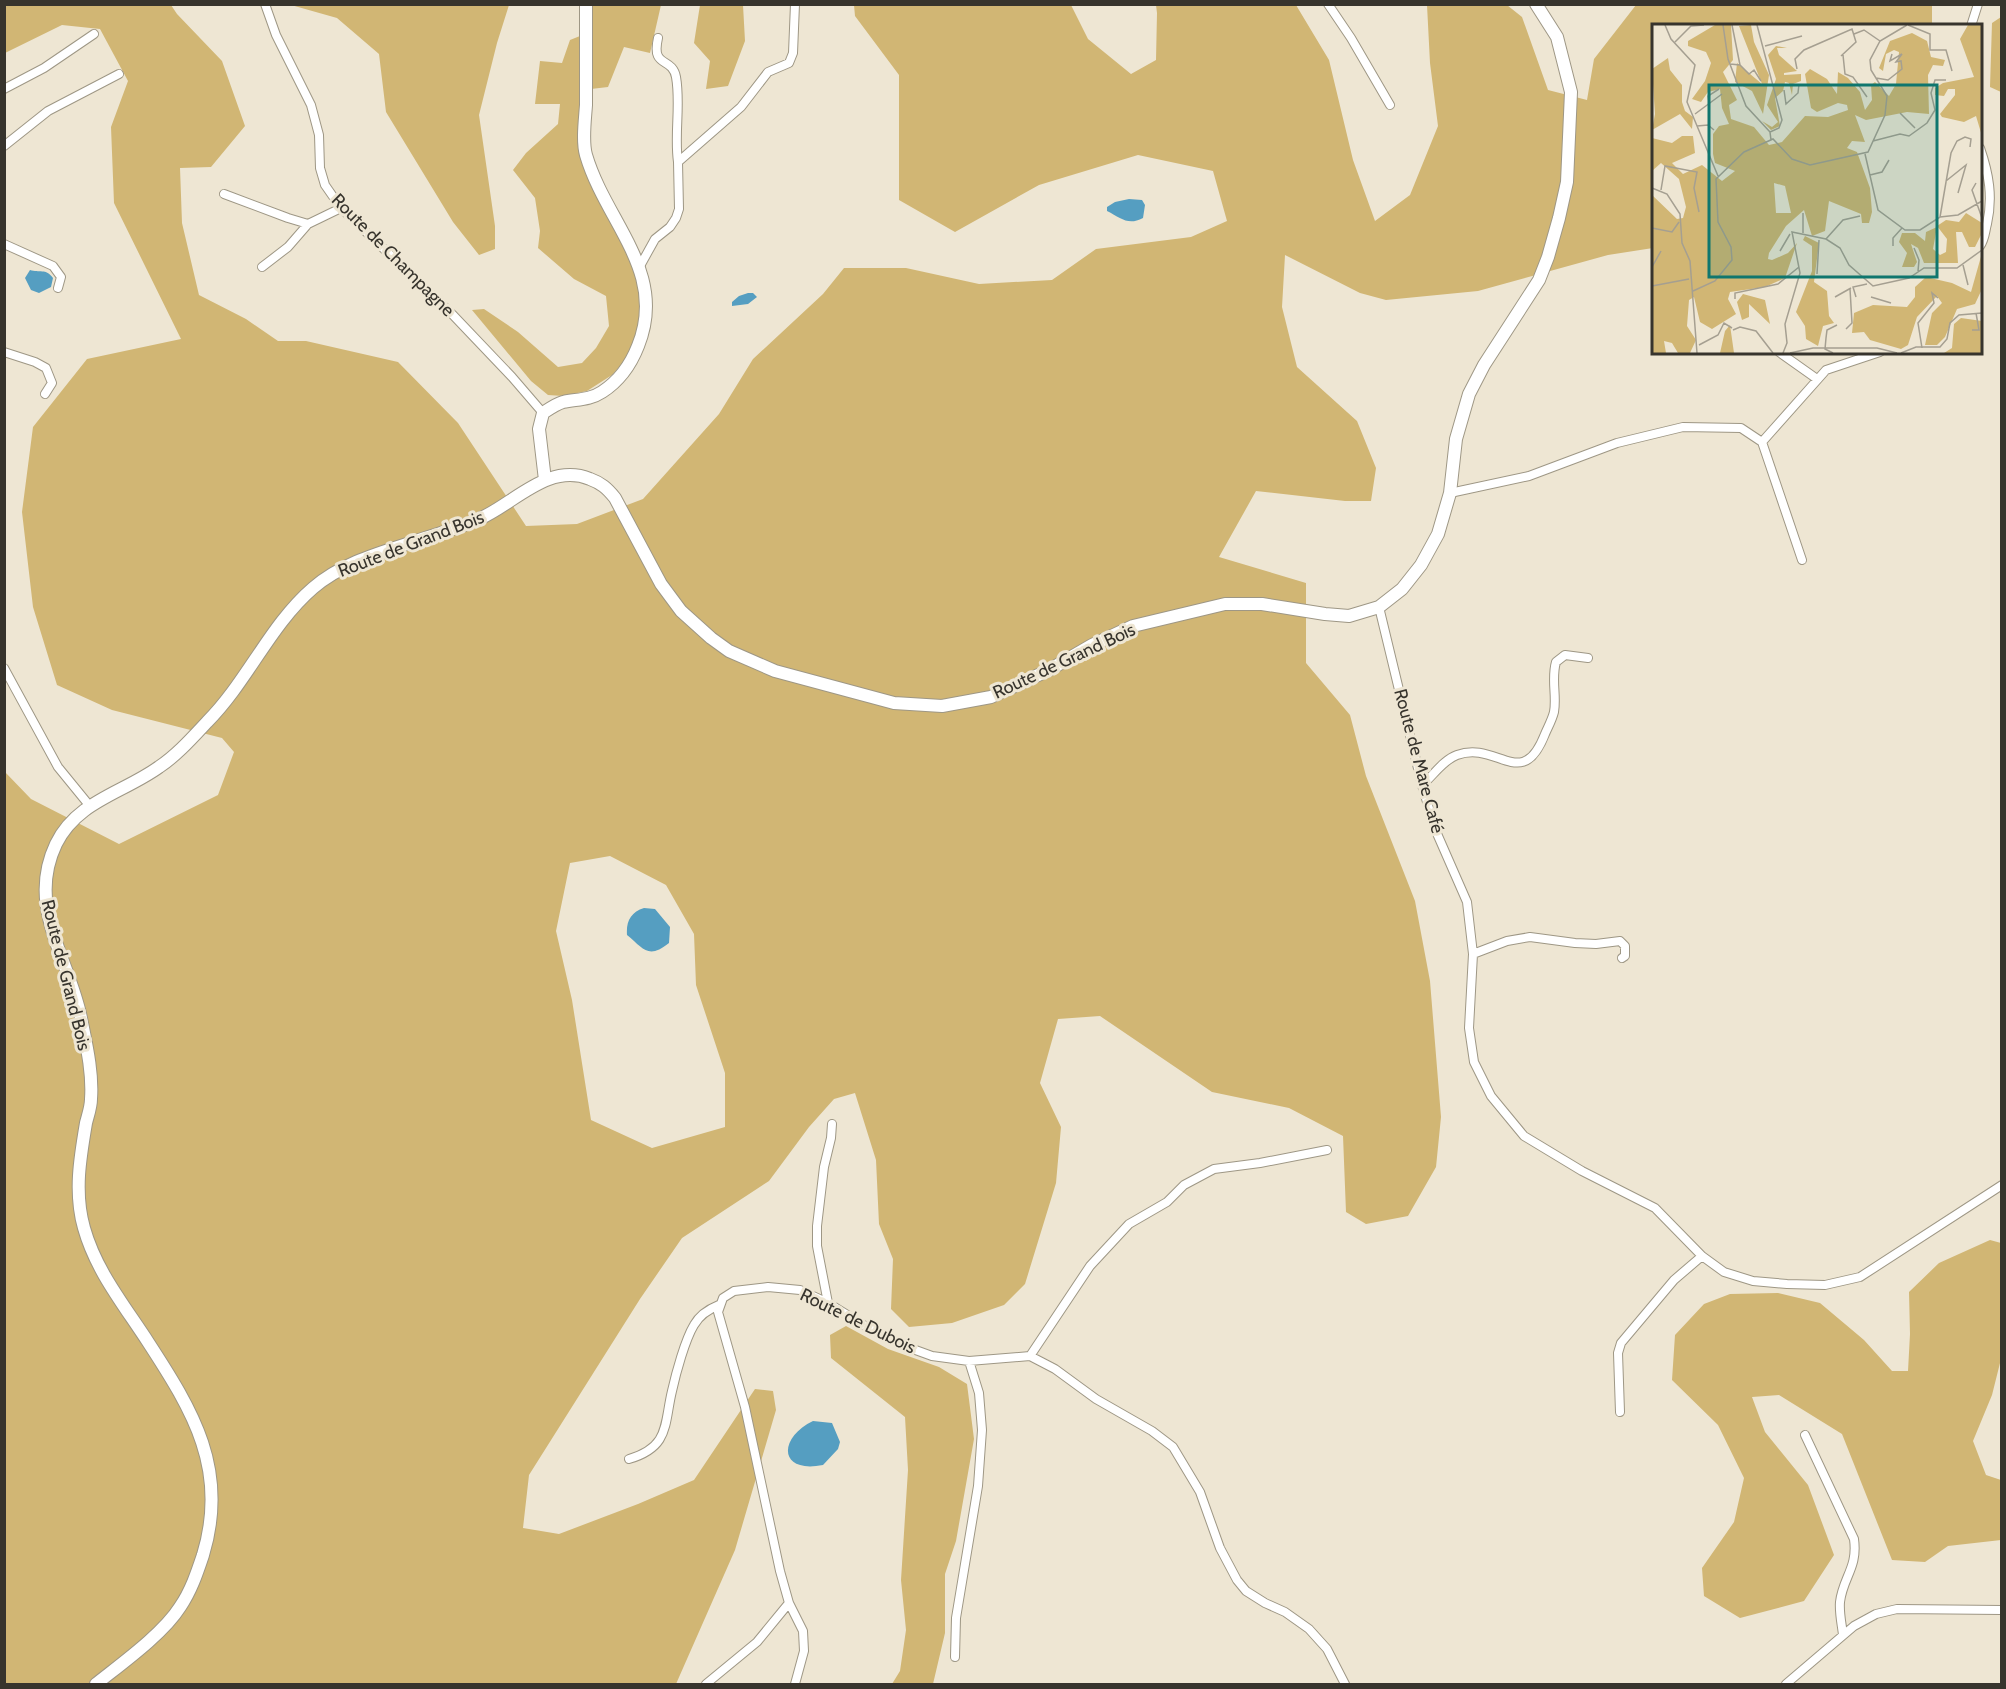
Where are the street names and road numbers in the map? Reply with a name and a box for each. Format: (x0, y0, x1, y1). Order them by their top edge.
street label: Route de Champagne (327, 189, 459, 321)
street label: Route de Grand Bois (335, 506, 487, 582)
street label: Route de Grand Bois (989, 618, 1139, 704)
street label: Route de Mare Café (1389, 686, 1449, 836)
street label: Route de Grand Bois (37, 897, 95, 1053)
street label: Route de Dubois (797, 1284, 919, 1358)

